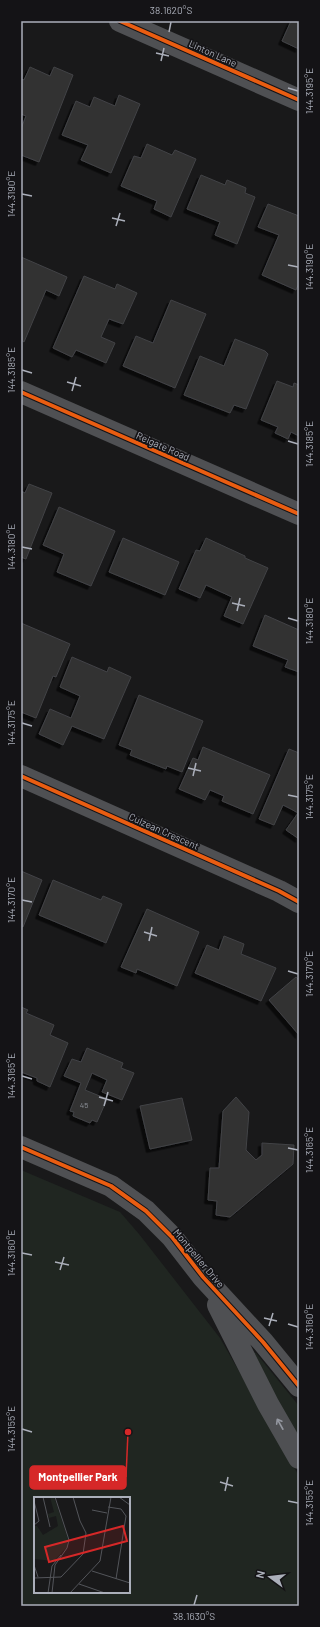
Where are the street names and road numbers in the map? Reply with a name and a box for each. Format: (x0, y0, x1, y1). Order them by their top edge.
street label: Linton Lane (187, 37, 239, 69)
street label: Reigate Road (134, 429, 192, 463)
street label: Culzean Crescent (127, 810, 201, 852)
street label: Montpellier Drive (171, 1226, 227, 1290)

